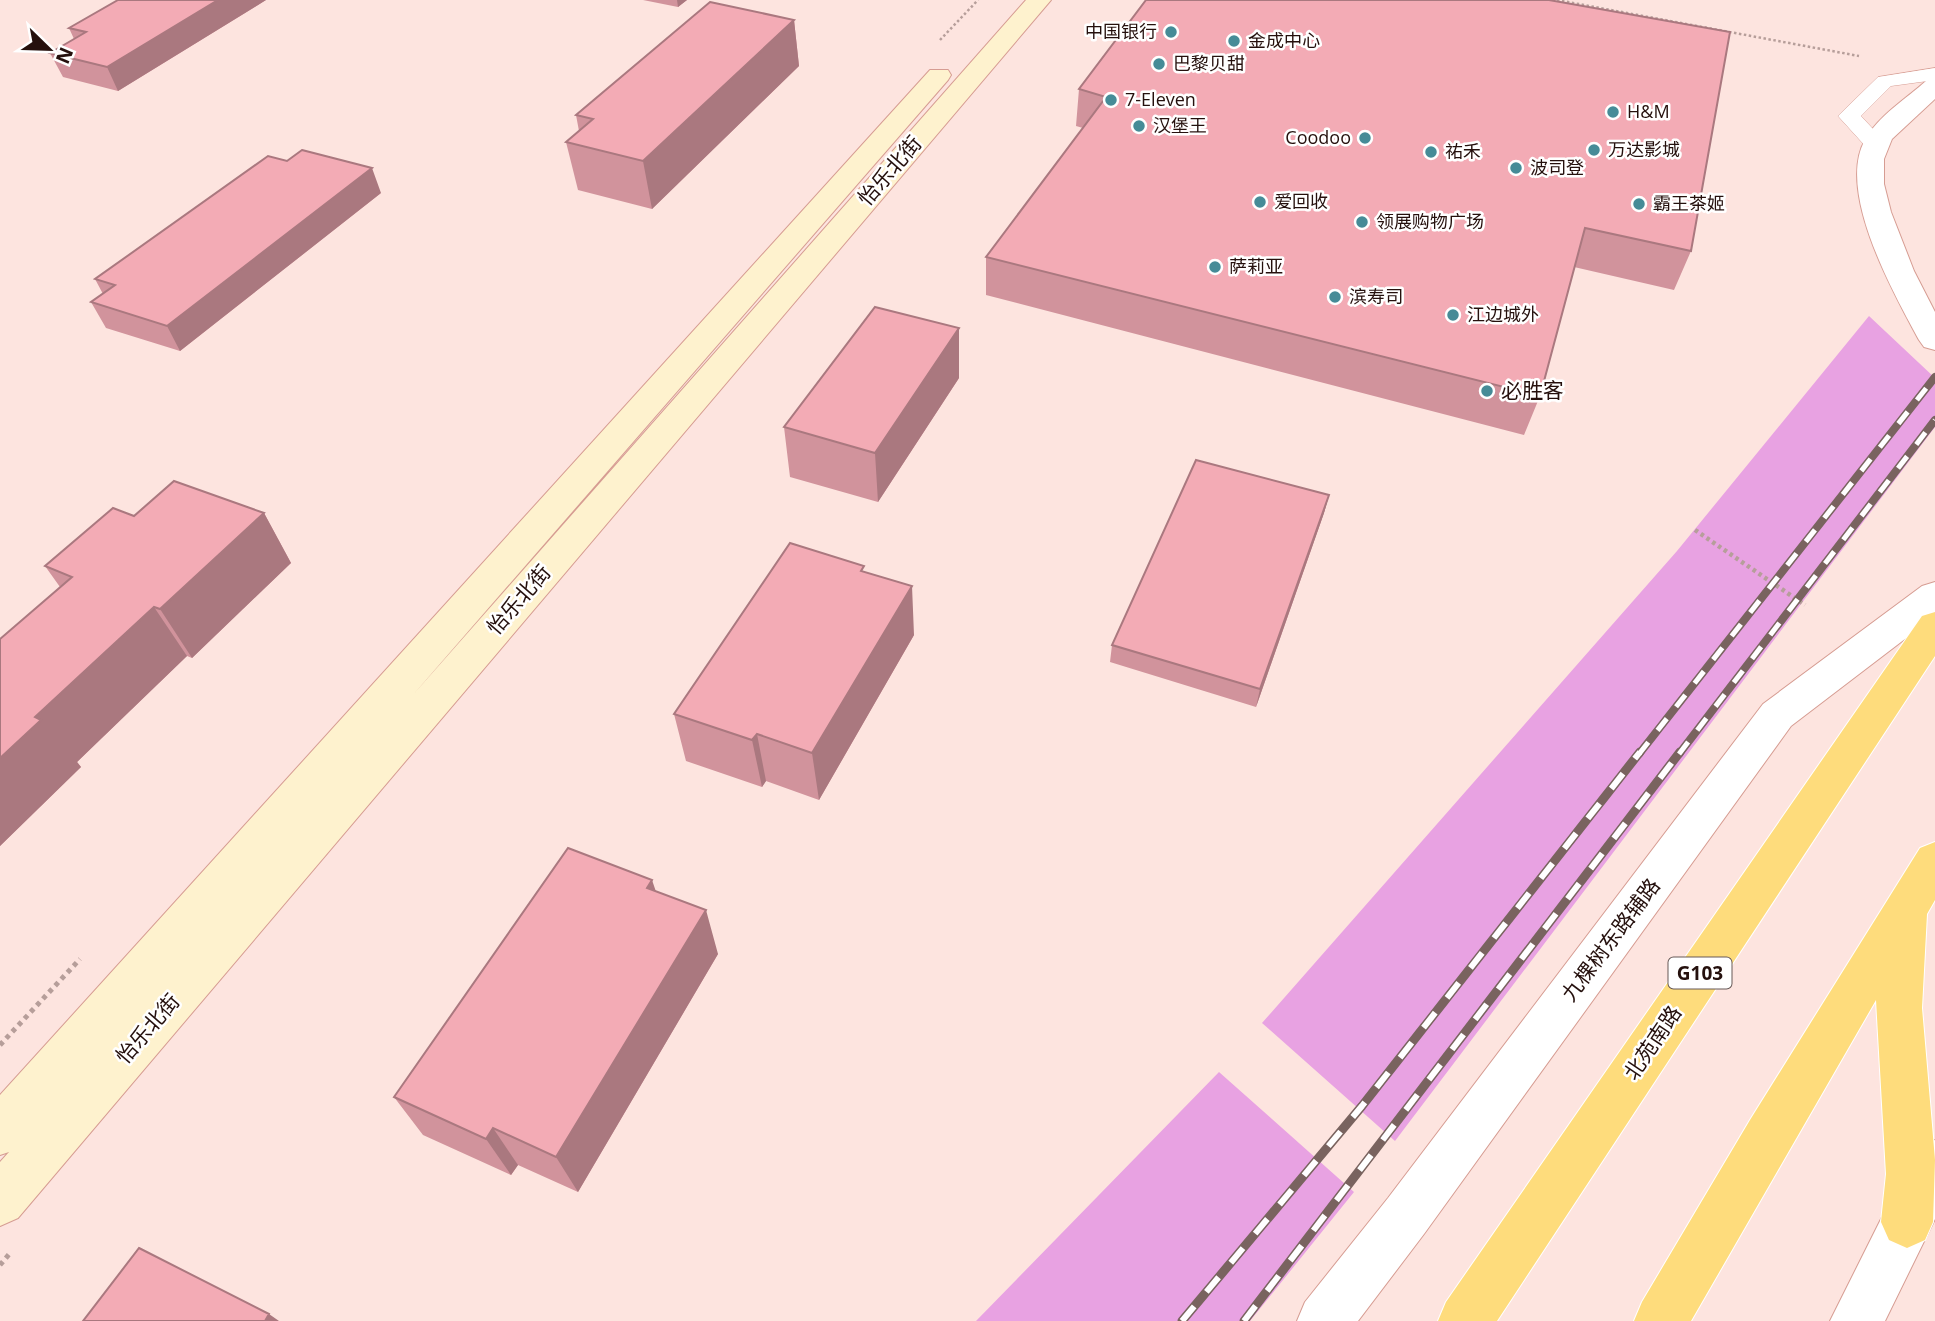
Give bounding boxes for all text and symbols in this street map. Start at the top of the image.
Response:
north arrow [14,14,84,84]
place label: 中国银行 [1085,19,1157,43]
marker: 中国银行 [1163,24,1179,40]
place label: 金成中心 [1248,28,1320,52]
marker: 金成中心 [1226,33,1242,49]
text: N [50,43,80,68]
place label: 巴黎贝甜 [1173,51,1245,75]
marker: 巴黎贝甜 [1151,56,1167,72]
place label: 7-Eleven [1125,87,1196,111]
marker: 7-Eleven [1103,92,1119,108]
place label: H&M [1627,99,1670,123]
marker: H&M [1605,104,1621,120]
place label: 汉堡王 [1153,113,1207,137]
marker: 汉堡王 [1131,118,1147,134]
place label: Coodoo [1285,125,1351,149]
street label: 怡乐北街 [851,129,927,211]
marker: Coodoo [1357,130,1373,146]
place label: 万达影城 [1608,137,1680,161]
place label: 祐禾 [1445,139,1481,163]
marker: 万达影城 [1586,142,1602,158]
marker: 祐禾 [1423,144,1439,160]
place label: 波司登 [1530,155,1584,179]
marker: 波司登 [1508,160,1524,176]
place label: 爱回收 [1274,189,1328,213]
place label: 霸王茶姬 [1653,191,1725,215]
marker: 爱回收 [1252,194,1268,210]
marker: 霸王茶姬 [1631,196,1647,212]
place label: 领展购物广场 [1376,209,1484,233]
marker: 领展购物广场 [1354,214,1370,230]
place label: 萨莉亚 [1229,254,1283,278]
marker: 萨莉亚 [1207,259,1223,275]
place label: 滨寿司 [1349,284,1403,308]
marker: 滨寿司 [1327,289,1343,305]
place label: 江边城外 [1467,302,1539,326]
marker: 江边城外 [1445,307,1461,323]
place label: 必胜客 [1501,376,1564,404]
marker: 必胜客 [1479,383,1495,399]
street label: 怡乐北街 [480,558,556,640]
street label: 九棵树东路辅路 [1555,872,1666,1007]
road number: G103 [1668,958,1732,988]
street label: 怡乐北街 [109,987,185,1069]
street label: 北苑南路 [1617,1000,1687,1085]

